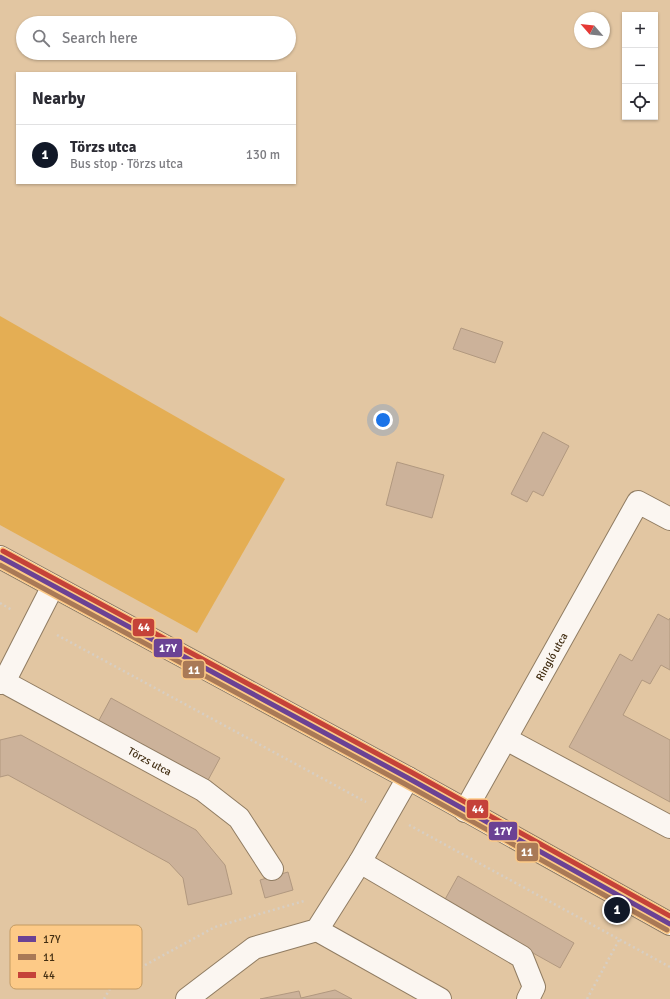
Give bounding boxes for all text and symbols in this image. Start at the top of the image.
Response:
north arrow [574,12,610,48]
map controls [622,12,658,120]
button: + [622,12,658,48]
search box [16,16,296,60]
icon: search [30,27,52,49]
text: Search here [62,29,138,47]
button: − [622,48,658,84]
button: locate [622,84,658,120]
text: Nearby [32,88,85,109]
text: Törzs utca [70,138,136,156]
text: 1 [41,147,49,163]
text: 130 m [246,147,280,163]
text: Bus stop · Törzs utca [70,156,183,172]
your location [373,410,393,430]
line badge: 44 [132,618,155,637]
text: 44 [138,621,150,634]
street label: Ringló utca [533,630,571,683]
line badge: 17Y [153,638,183,658]
text: 17Y [159,642,177,655]
line badge: 11 [182,660,205,679]
text: 11 [188,664,200,677]
street label: Törzs utca [126,745,174,779]
line badge: 44 [466,799,489,819]
text: 44 [472,803,484,816]
line badge: 17Y [488,821,518,841]
text: 17Y [494,825,512,838]
line badge: 11 [516,842,539,862]
text: 11 [521,846,533,859]
pin: 1 [604,895,630,925]
legend [10,925,142,989]
text: 17Y [43,933,61,946]
text: 11 [43,951,55,964]
text: 44 [43,969,55,982]

